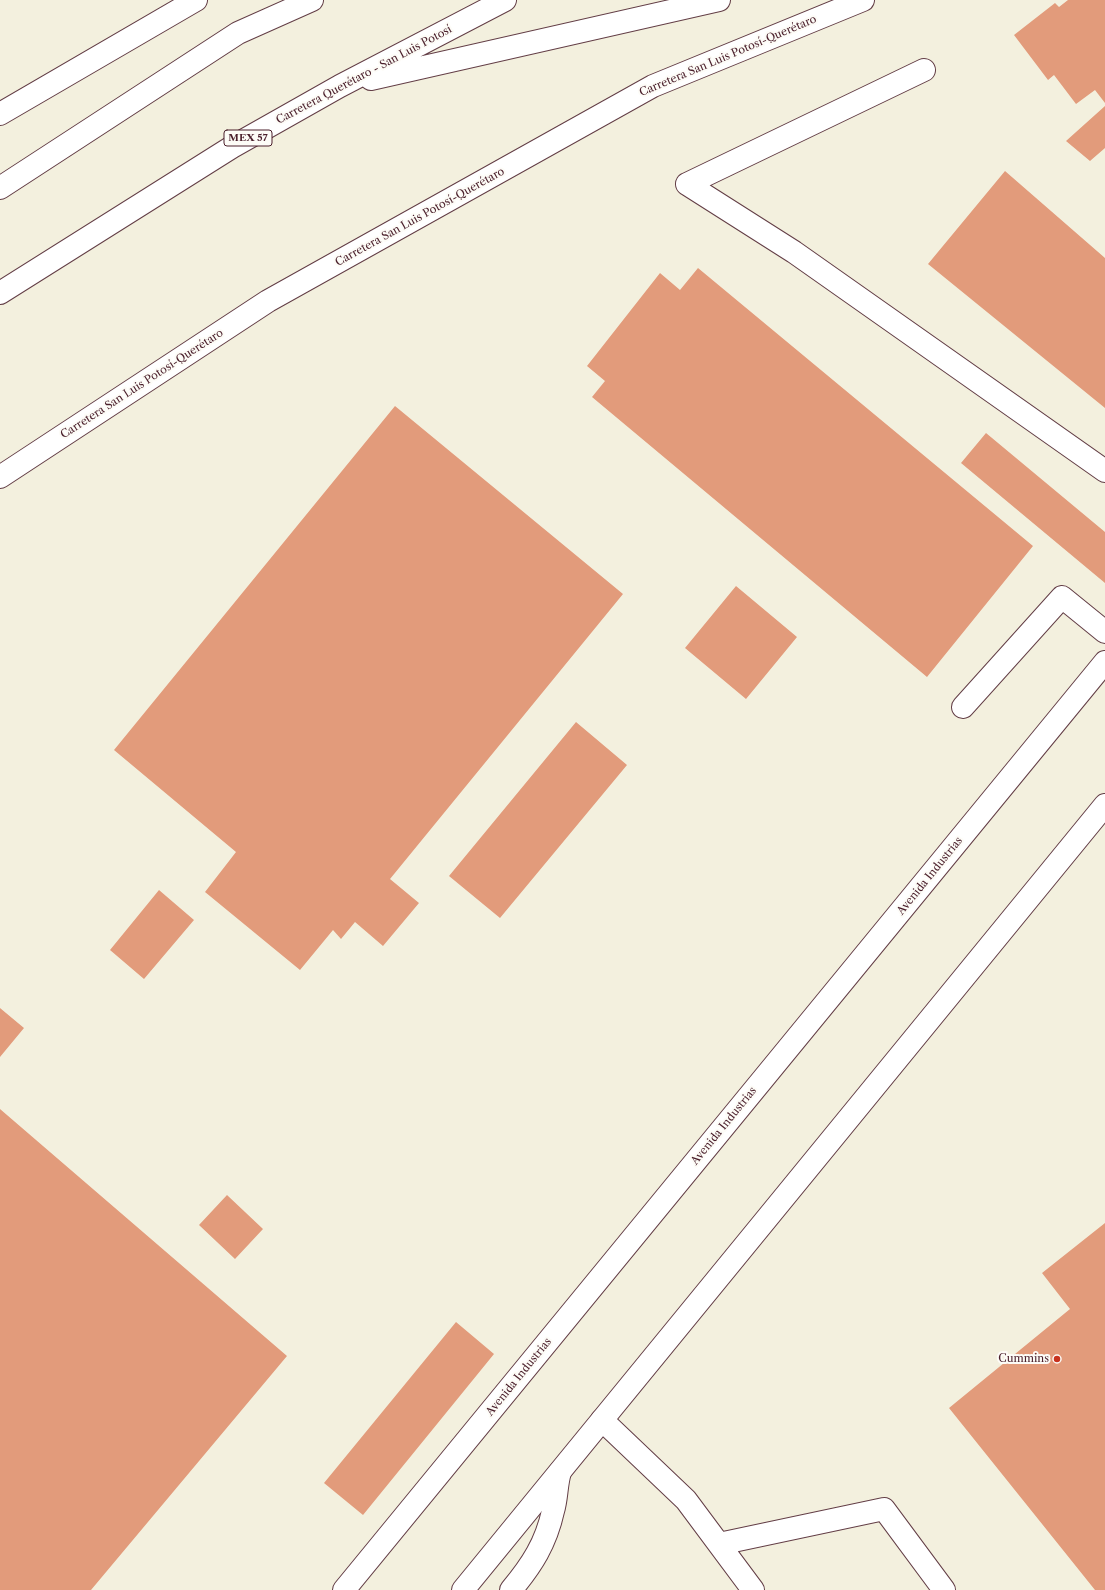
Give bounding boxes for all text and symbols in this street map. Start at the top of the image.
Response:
street label: Carretera San Luis Potosí-Querétaro [637,13,819,99]
street label: Carretera Querétaro - San Luis Potosí [274,23,454,127]
road number: MEX 57 [224,130,272,146]
street label: Carretera San Luis Potosí-Querétaro [333,165,507,269]
street label: Carretera San Luis Potosí-Querétaro [58,326,226,442]
street label: Avenida Industrias [894,834,966,918]
street label: Avenida Industrias [688,1084,760,1168]
street label: Avenida Industrias [483,1335,555,1419]
place label: Cummins [998,1352,1049,1366]
marker: Cummins [1052,1354,1062,1364]

